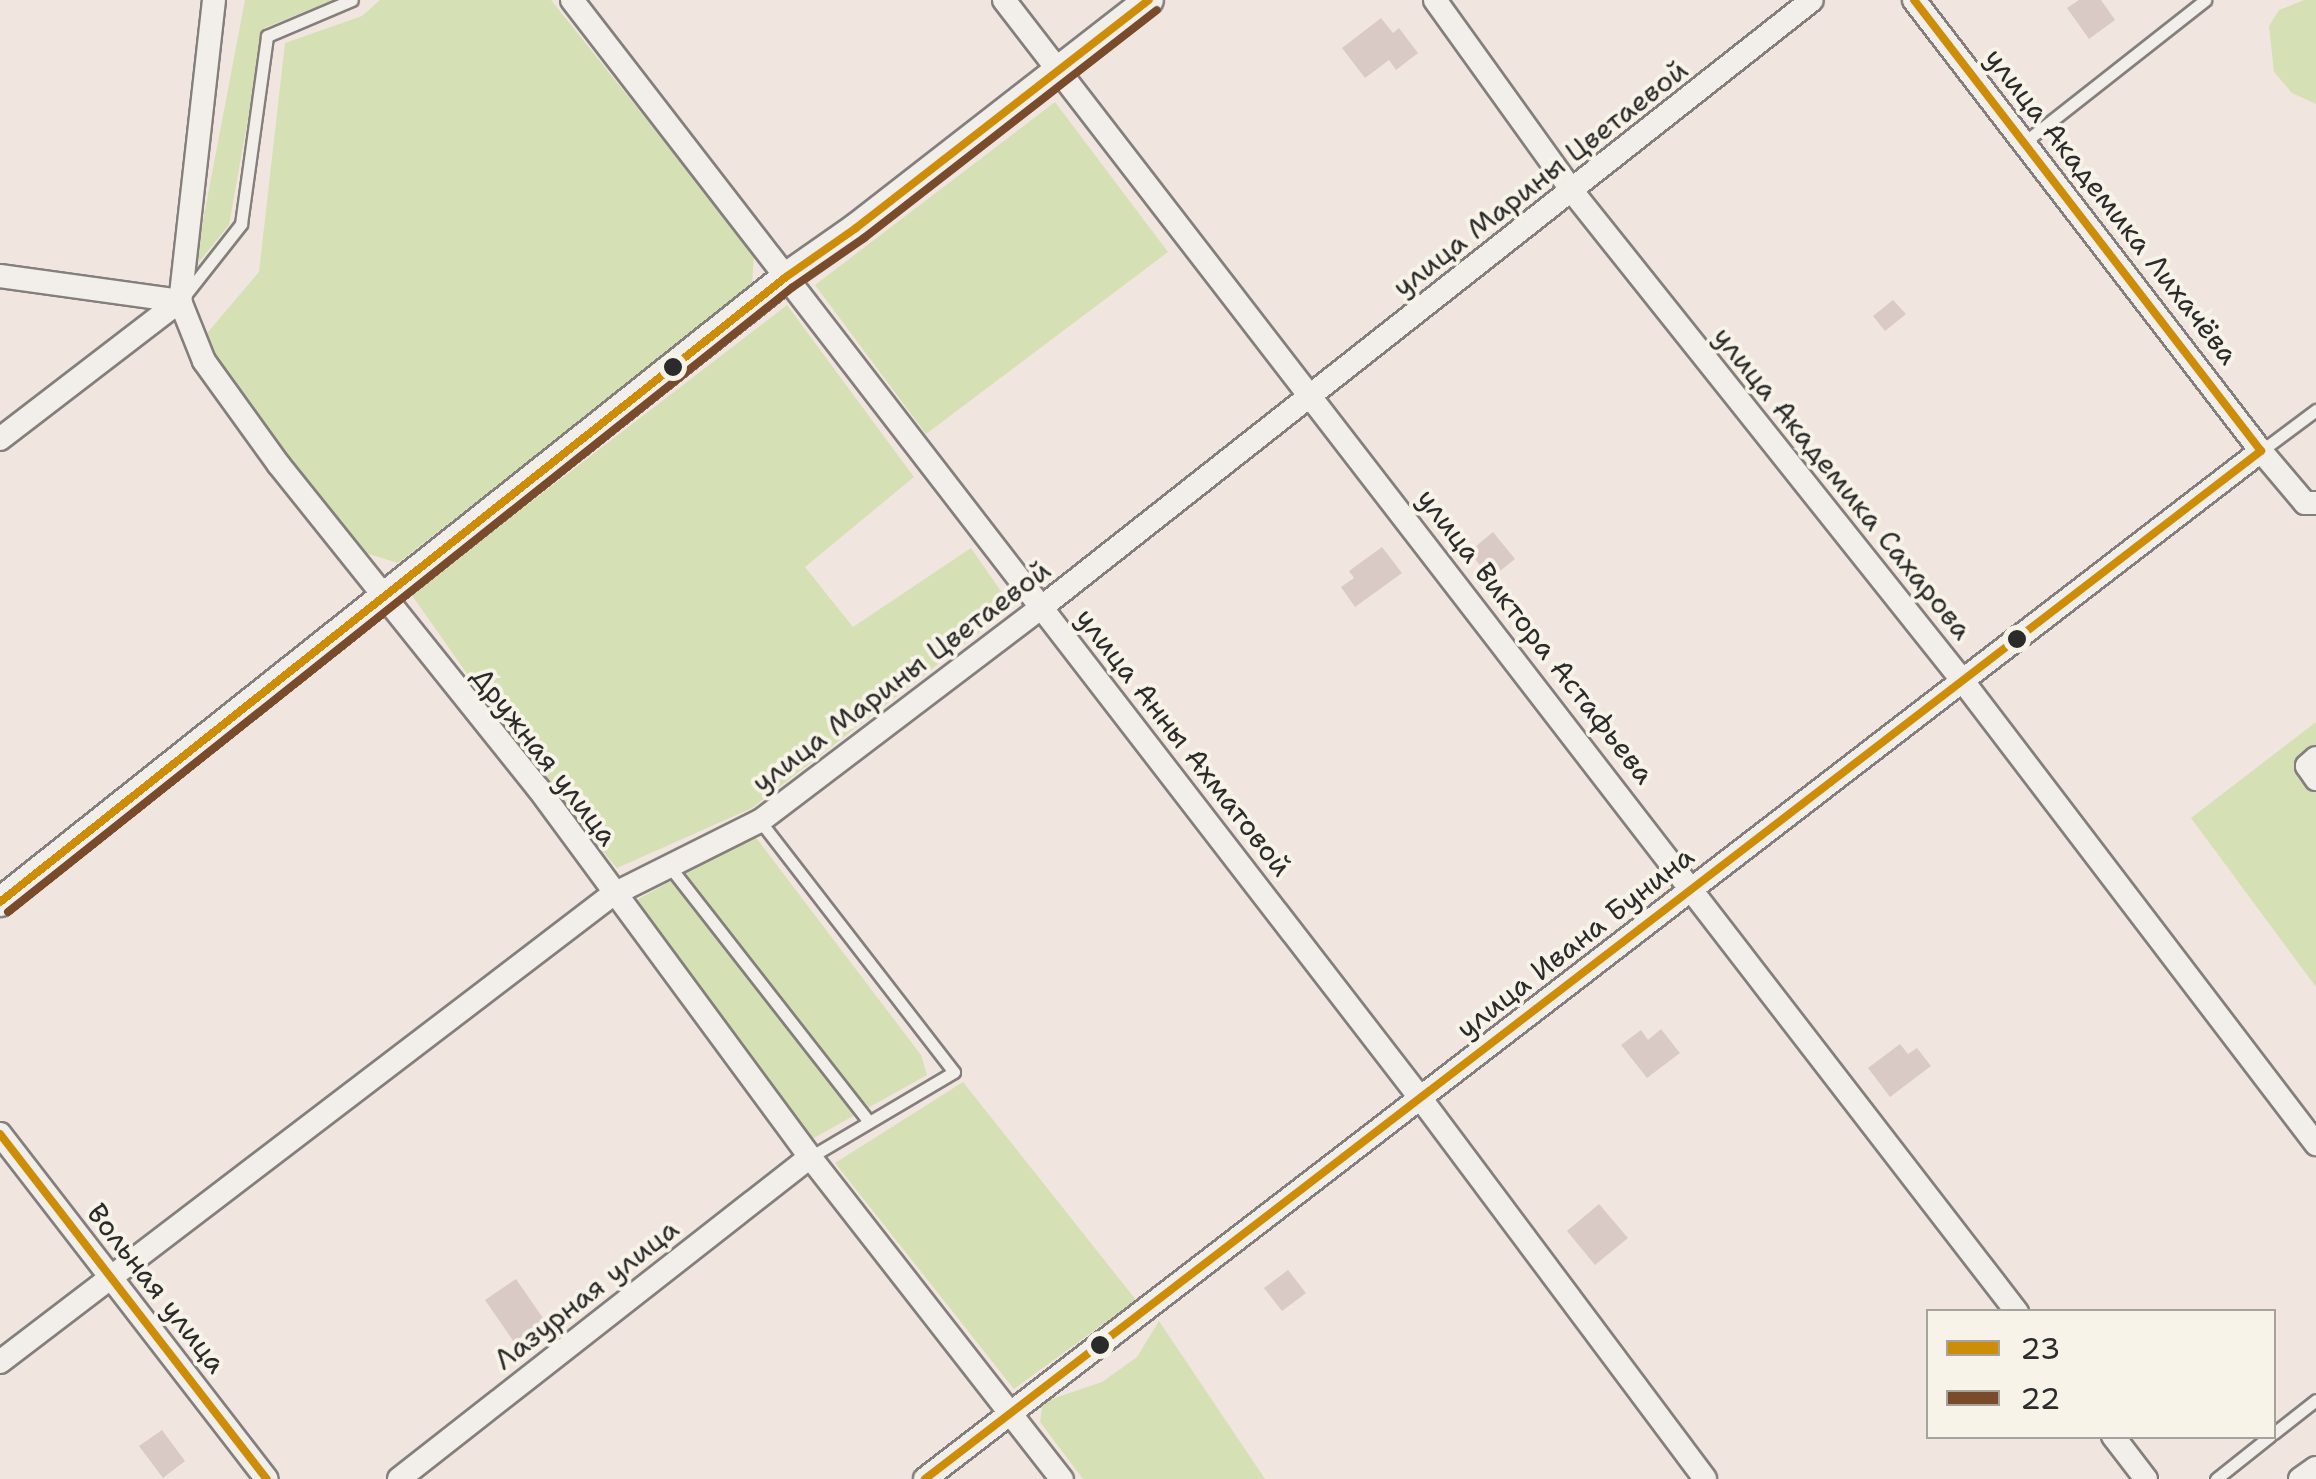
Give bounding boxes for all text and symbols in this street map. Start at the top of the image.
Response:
street label: улица Академика Лихачёва [1978,41,2246,371]
street label: улица Марины Цветаевой [1386,52,1694,304]
street label: улица Академика Сахарова [1706,320,1980,646]
unlabelled marker [663,357,683,377]
street label: улица Виктора Астафьева [1410,482,1662,790]
street label: улица Марины Цветаевой [745,553,1057,799]
street label: улица Анны Ахматовой [1069,601,1299,883]
unlabelled marker [2007,629,2027,649]
street label: Дружная улица [465,660,625,852]
street label: улица Ивана Бунина [1450,839,1700,1045]
street label: Вольная улица [80,1197,234,1379]
street label: Лазурная улица [487,1212,685,1376]
legend [1926,1309,2276,1439]
text: 23 [2020,1328,2060,1369]
unlabelled marker [1090,1335,1110,1355]
text: 22 [2020,1378,2061,1419]

